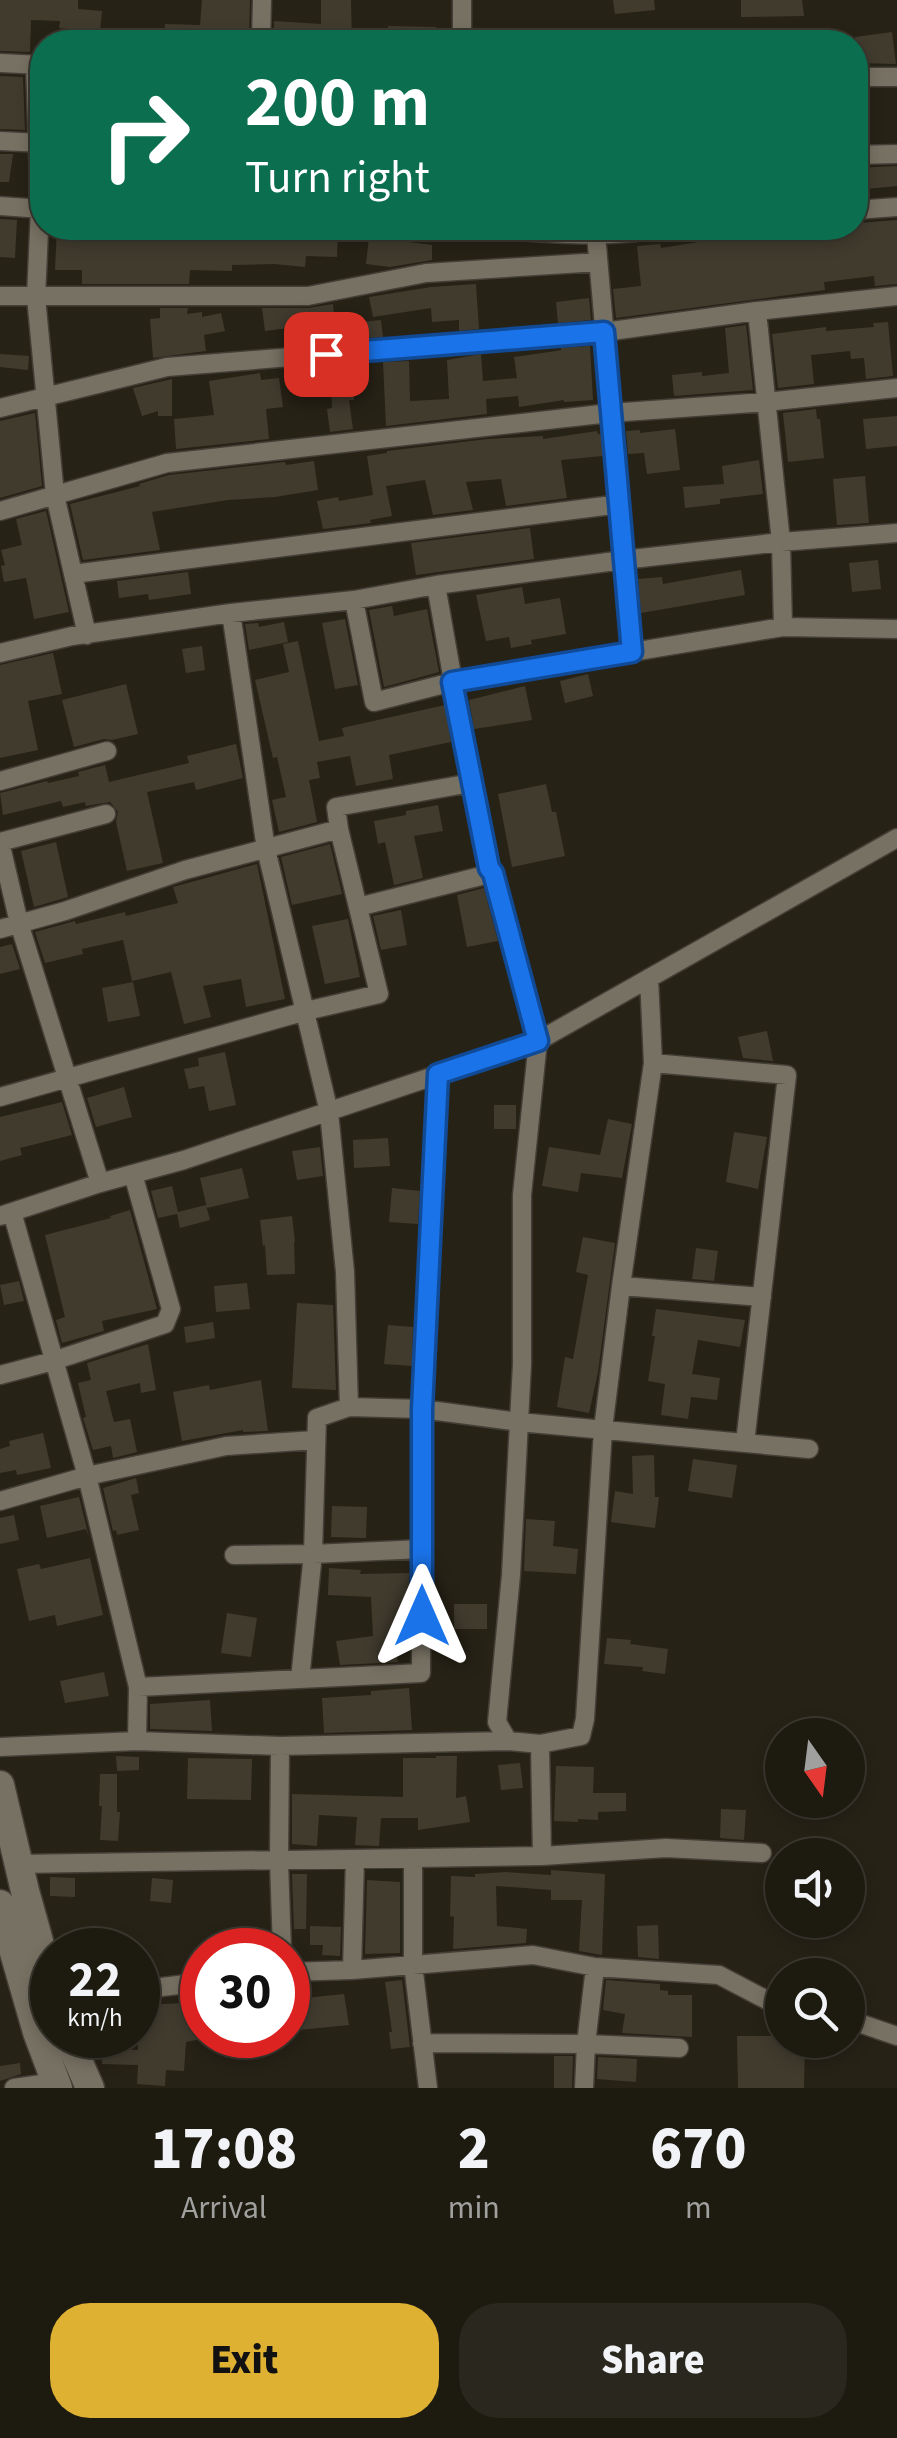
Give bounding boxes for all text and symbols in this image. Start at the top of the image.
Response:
text: 200 m [245,53,430,153]
icon: right [80,70,210,200]
text: Turn right [245,146,430,210]
pin [284,312,369,397]
icon: arrive [299,327,354,382]
position arrow [370,1564,474,1668]
north arrow [765,1718,865,1818]
map controls [765,1718,865,2058]
button: sound [765,1838,865,1938]
speed limit sign: 30 [180,1928,310,2058]
text: 22 [69,1945,121,2016]
button: search [765,1958,865,2058]
text: km/h [67,2000,123,2036]
text: 17:08 [151,2107,297,2192]
text: 2 [458,2107,490,2192]
text: 670 [650,2107,746,2192]
text: Arrival [181,2185,267,2231]
text: min [448,2185,500,2231]
text: m [685,2185,712,2231]
button: Exit [50,2303,439,2418]
button: Share [459,2303,847,2418]

